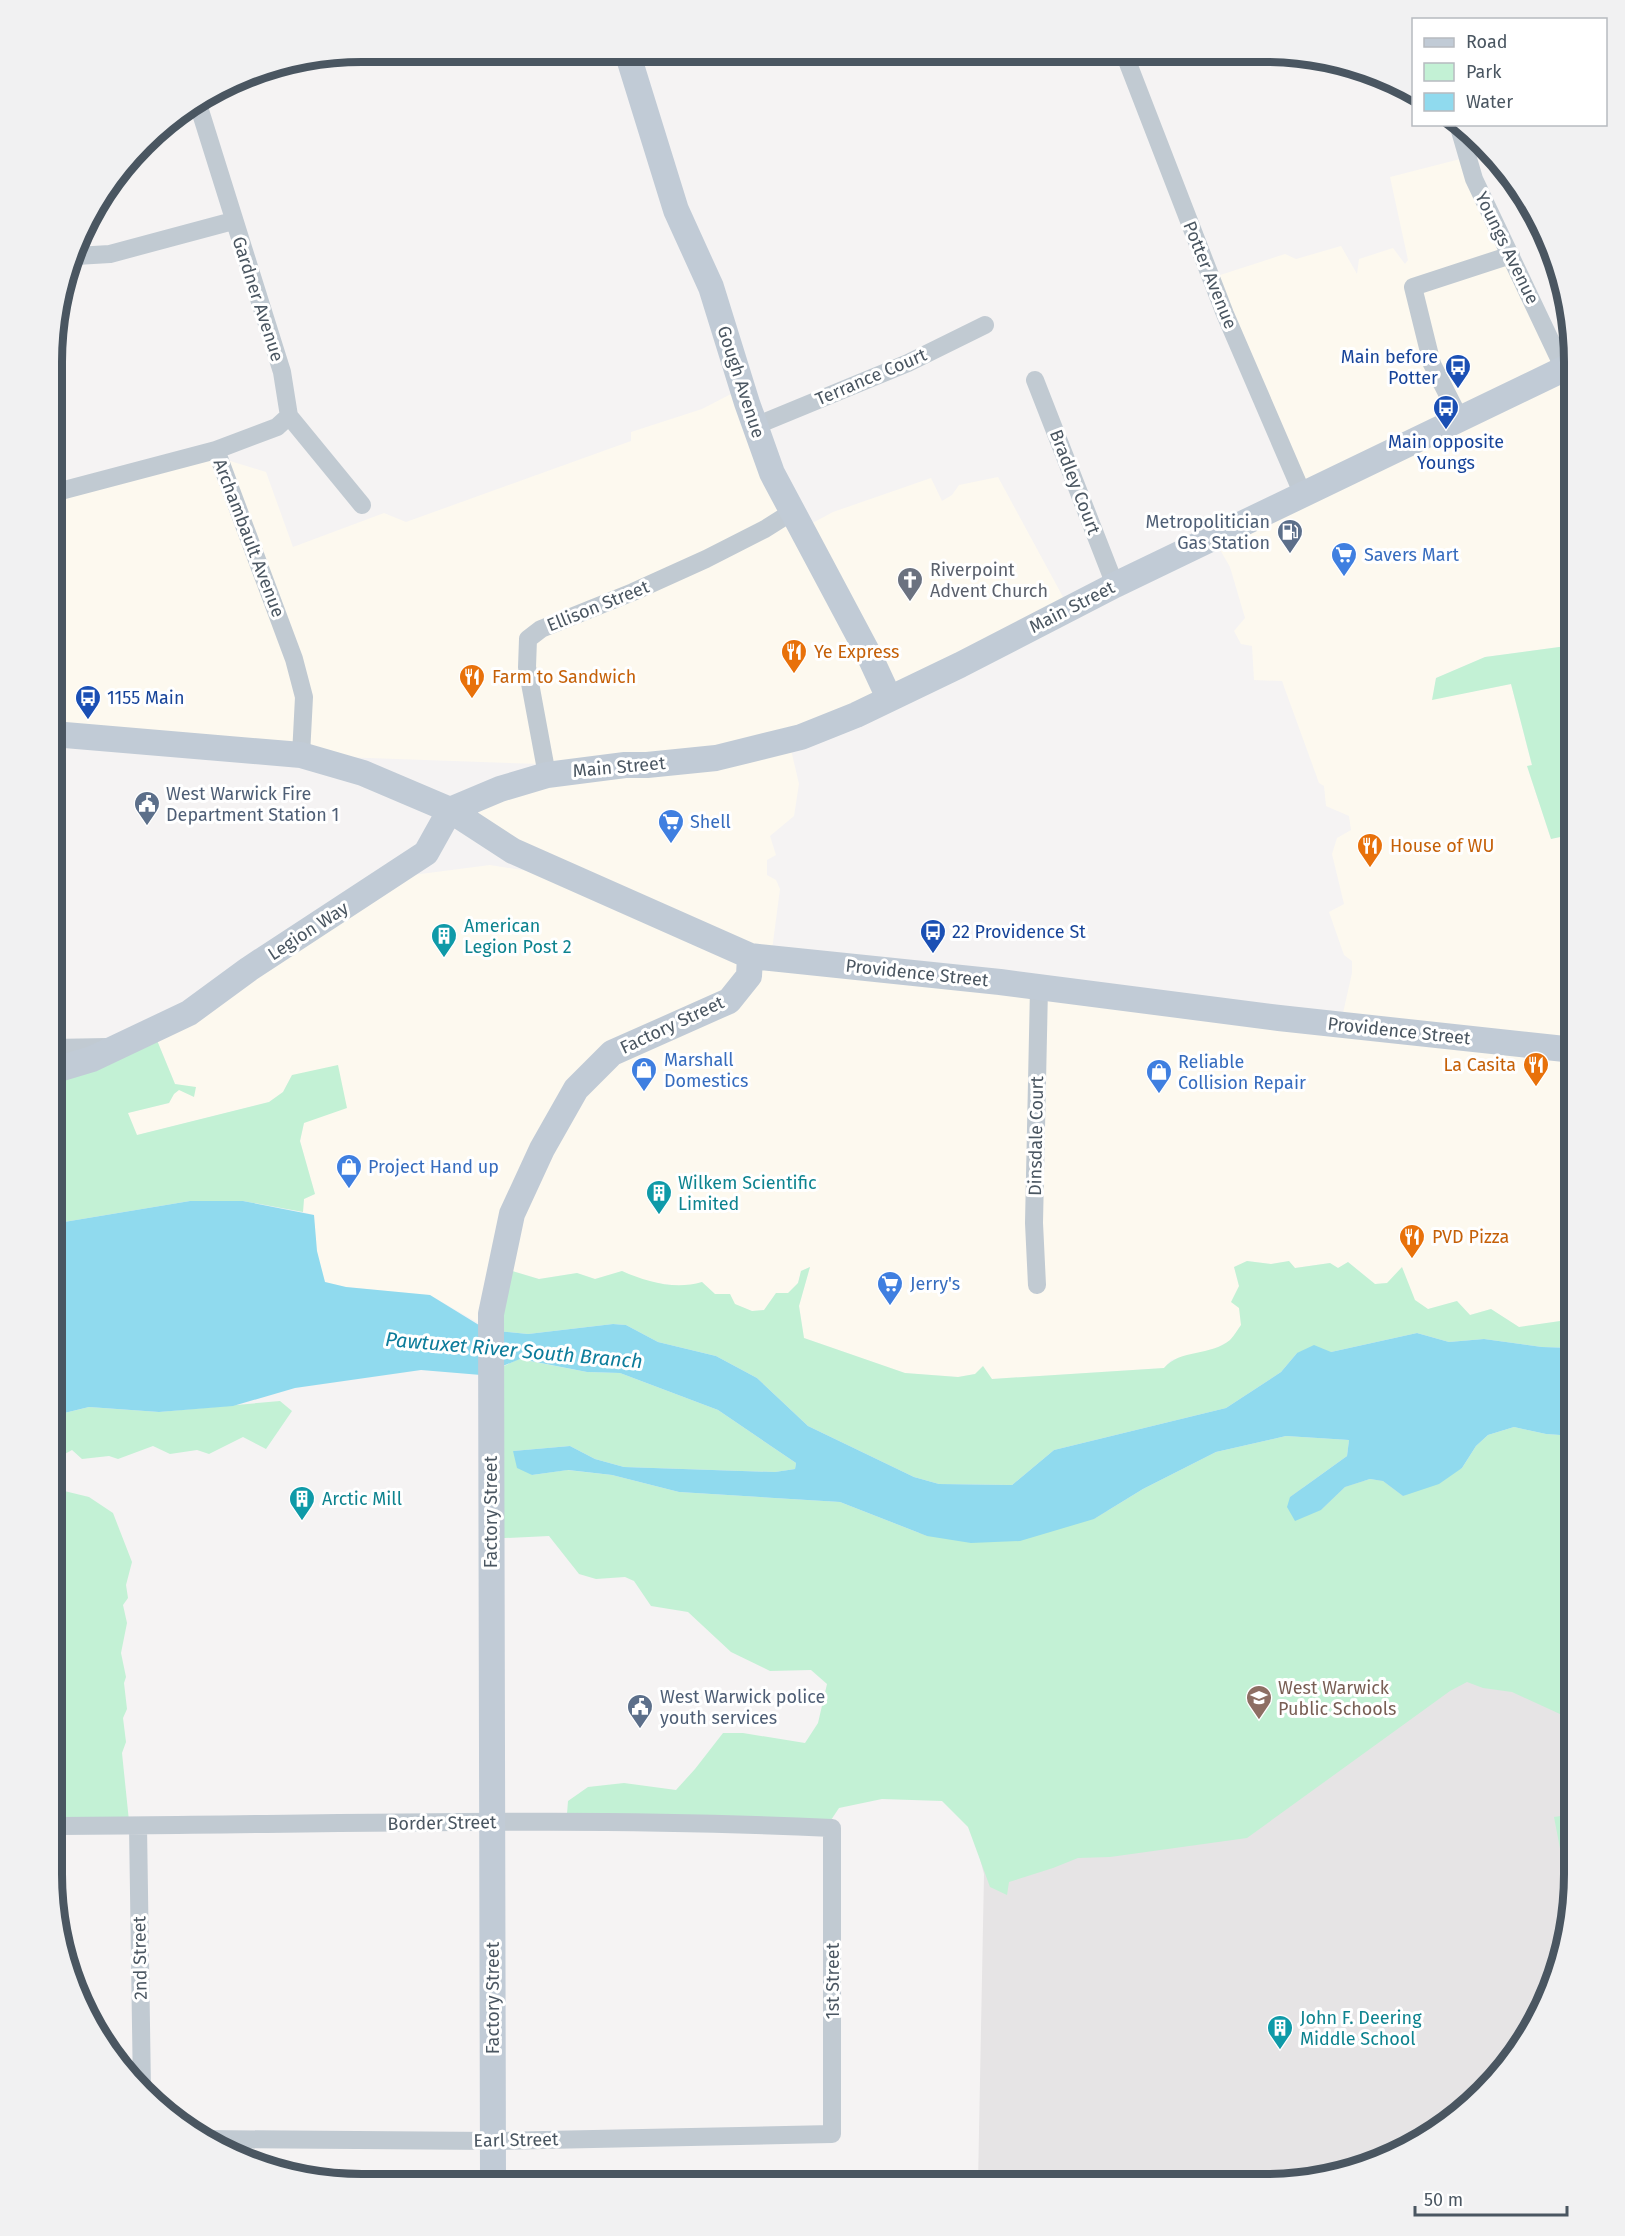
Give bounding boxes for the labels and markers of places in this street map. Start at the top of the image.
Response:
place label: Main before Potter [1341,346,1438,389]
bus stop icon: Main before Potter [1443,352,1473,390]
bus stop icon: Main opposite Youngs [1431,393,1461,431]
place label: Main opposite Youngs [1388,431,1504,474]
place label: Metropolitician Gas Station [1146,511,1270,554]
fuel station icon: Metropolitician Gas Station [1275,517,1305,555]
supermarket icon: Savers Mart [1329,540,1359,578]
place label: Savers Mart [1364,544,1460,566]
place label: Riverpoint Advent Church [930,559,1048,602]
church icon: Riverpoint Advent Church [895,565,925,603]
restaurant icon: Ye Express [779,637,809,675]
place label: Ye Express [814,641,899,663]
restaurant icon: Farm to Sandwich [457,662,487,700]
place label: Farm to Sandwich [492,666,636,688]
bus stop icon: 1155 Main [73,683,103,721]
place label: 1155 Main [107,687,184,709]
place label: West Warwick Fire Department Station 1 [166,783,339,826]
public building icon: West Warwick Fire Department Station 1 [132,789,162,827]
supermarket icon: Shell [656,807,686,845]
place label: Shell [690,811,731,833]
restaurant icon: House of WU [1355,831,1385,869]
place label: House of WU [1390,835,1494,857]
place label: American Legion Post 2 [464,915,572,958]
bus stop icon: 22 Providence St [918,917,948,955]
building icon: American Legion Post 2 [429,921,459,959]
place label: 22 Providence St [952,921,1086,943]
place label: Marshall Domestics [664,1049,748,1092]
restaurant icon: La Casita [1521,1050,1551,1088]
place label: Reliable Collision Repair [1178,1051,1306,1094]
place label: La Casita [1443,1054,1516,1076]
shop icon: Marshall Domestics [629,1055,659,1093]
shop icon: Reliable Collision Repair [1144,1057,1174,1095]
shop icon: Project Hand up [334,1152,364,1190]
place label: Project Hand up [368,1156,499,1178]
place label: Wilkem Scientific Limited [678,1172,817,1215]
building icon: Wilkem Scientific Limited [644,1178,674,1216]
restaurant icon: PVD Pizza [1397,1222,1427,1260]
place label: PVD Pizza [1432,1226,1509,1248]
supermarket icon: Jerry's [875,1269,905,1307]
place label: Jerry's [910,1273,960,1295]
building icon: Arctic Mill [287,1484,317,1522]
place label: Arctic Mill [322,1488,402,1510]
place label: West Warwick Public Schools [1278,1677,1397,1720]
school or university icon: West Warwick Public Schools [1244,1683,1274,1721]
place label: West Warwick police youth services [660,1686,825,1729]
public building icon: West Warwick police youth services [625,1692,655,1730]
place label: John F. Deering Middle School [1300,2007,1422,2050]
building icon: John F. Deering Middle School [1265,2013,1295,2051]

